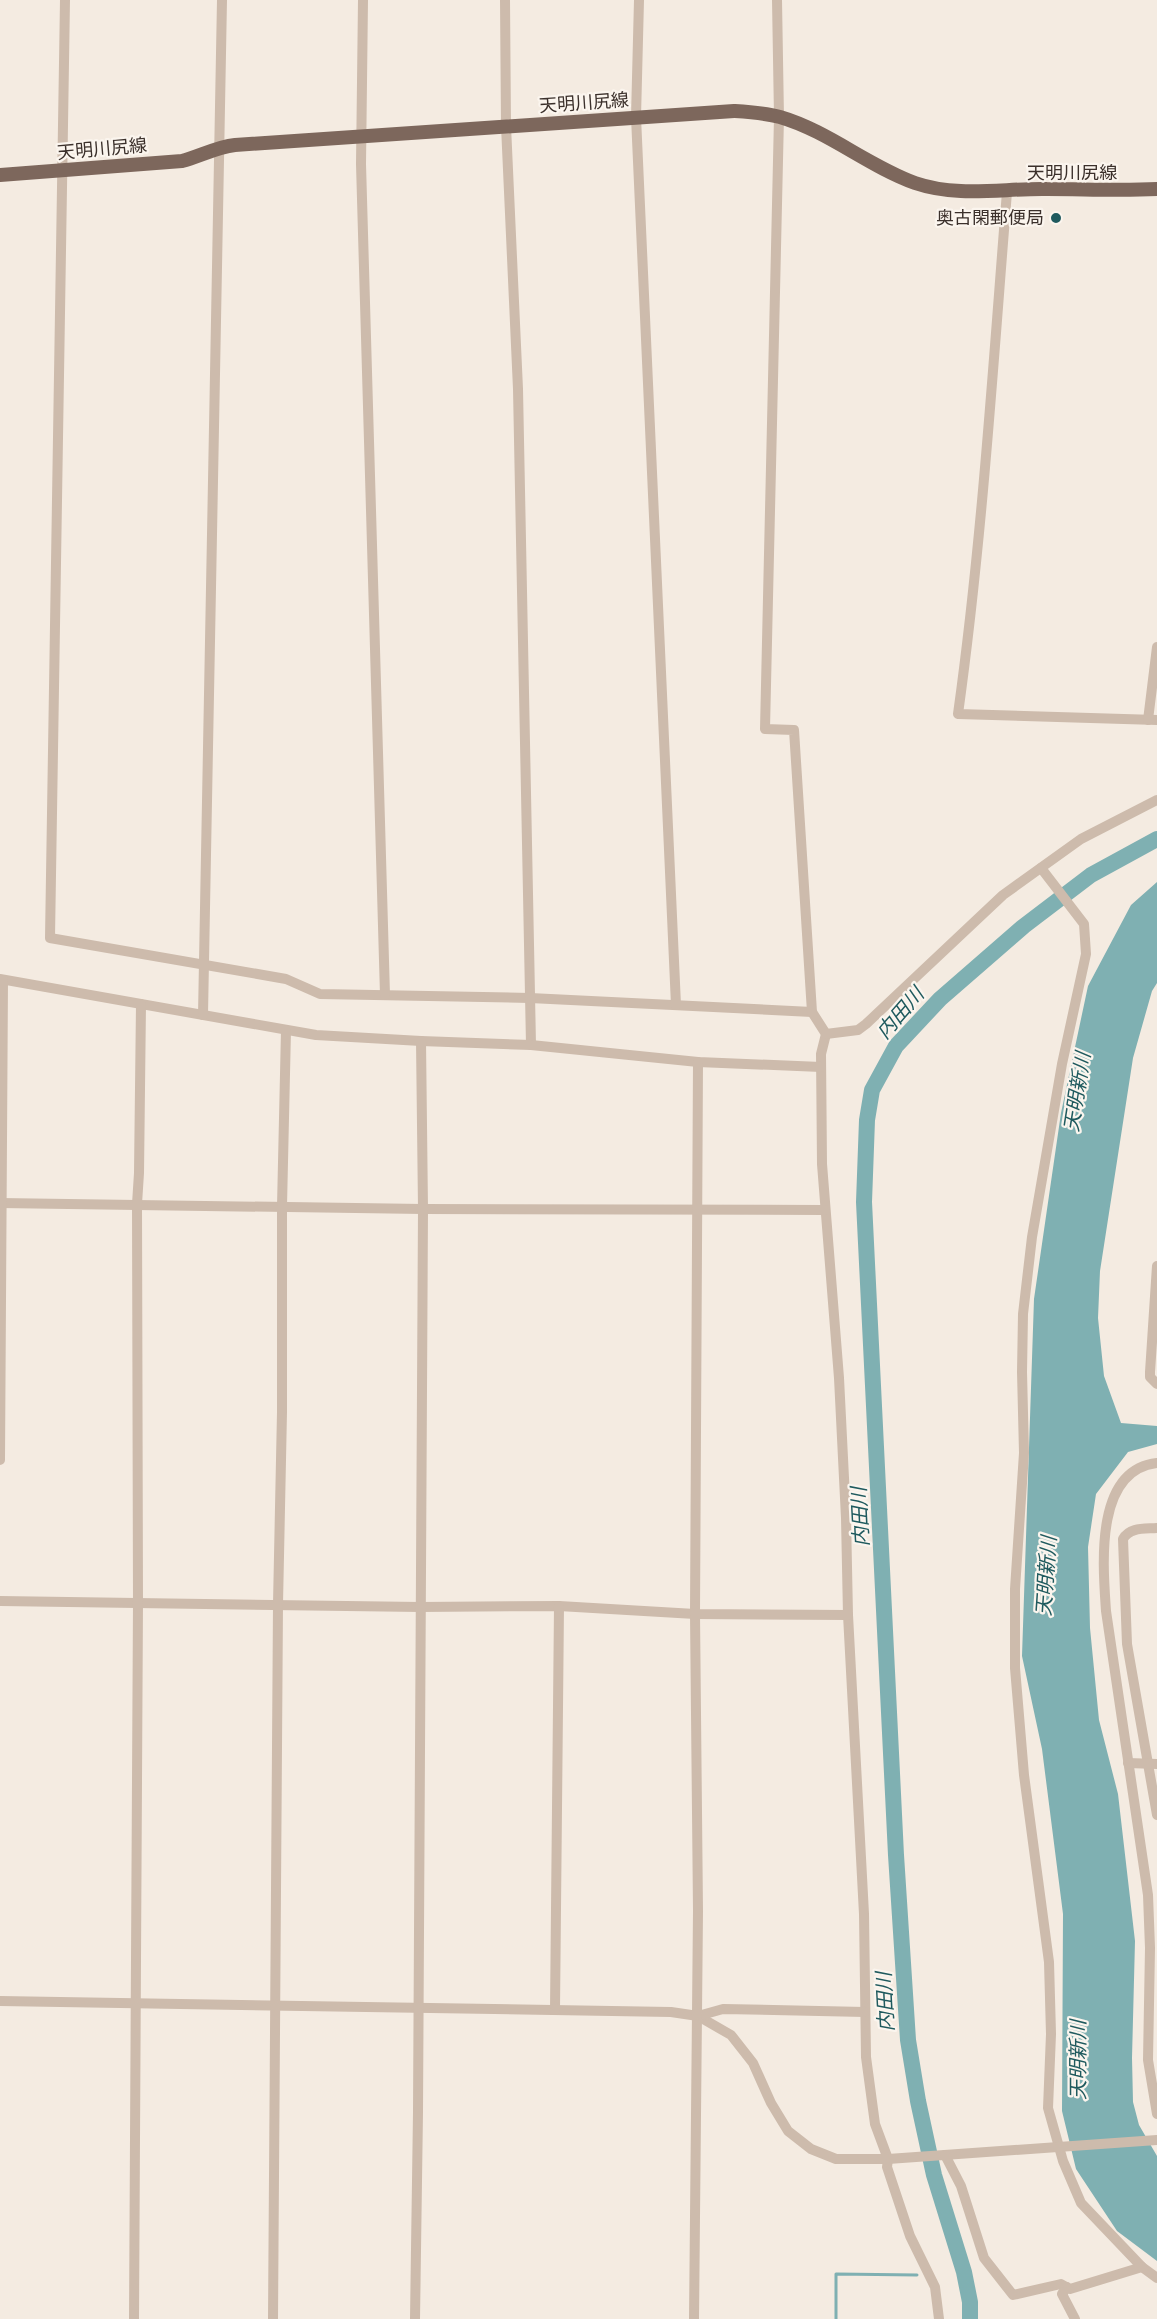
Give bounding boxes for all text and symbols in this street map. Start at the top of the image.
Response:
street label: 天明川尻線 [538,90,630,116]
street label: 天明川尻線 [56,135,148,163]
street label: 天明川尻線 [1027,163,1117,183]
place label: 奥古閑郵便局 [936,208,1044,228]
marker: 奥古閑郵便局 [1049,211,1063,225]
water label: 内田川 [872,982,929,1043]
water label: 天明新川 [1060,1049,1094,1133]
water label: 内田川 [847,1484,873,1548]
water label: 天明新川 [1032,1533,1060,1617]
water label: 内田川 [872,1969,898,2033]
water label: 天明新川 [1067,2018,1089,2100]

